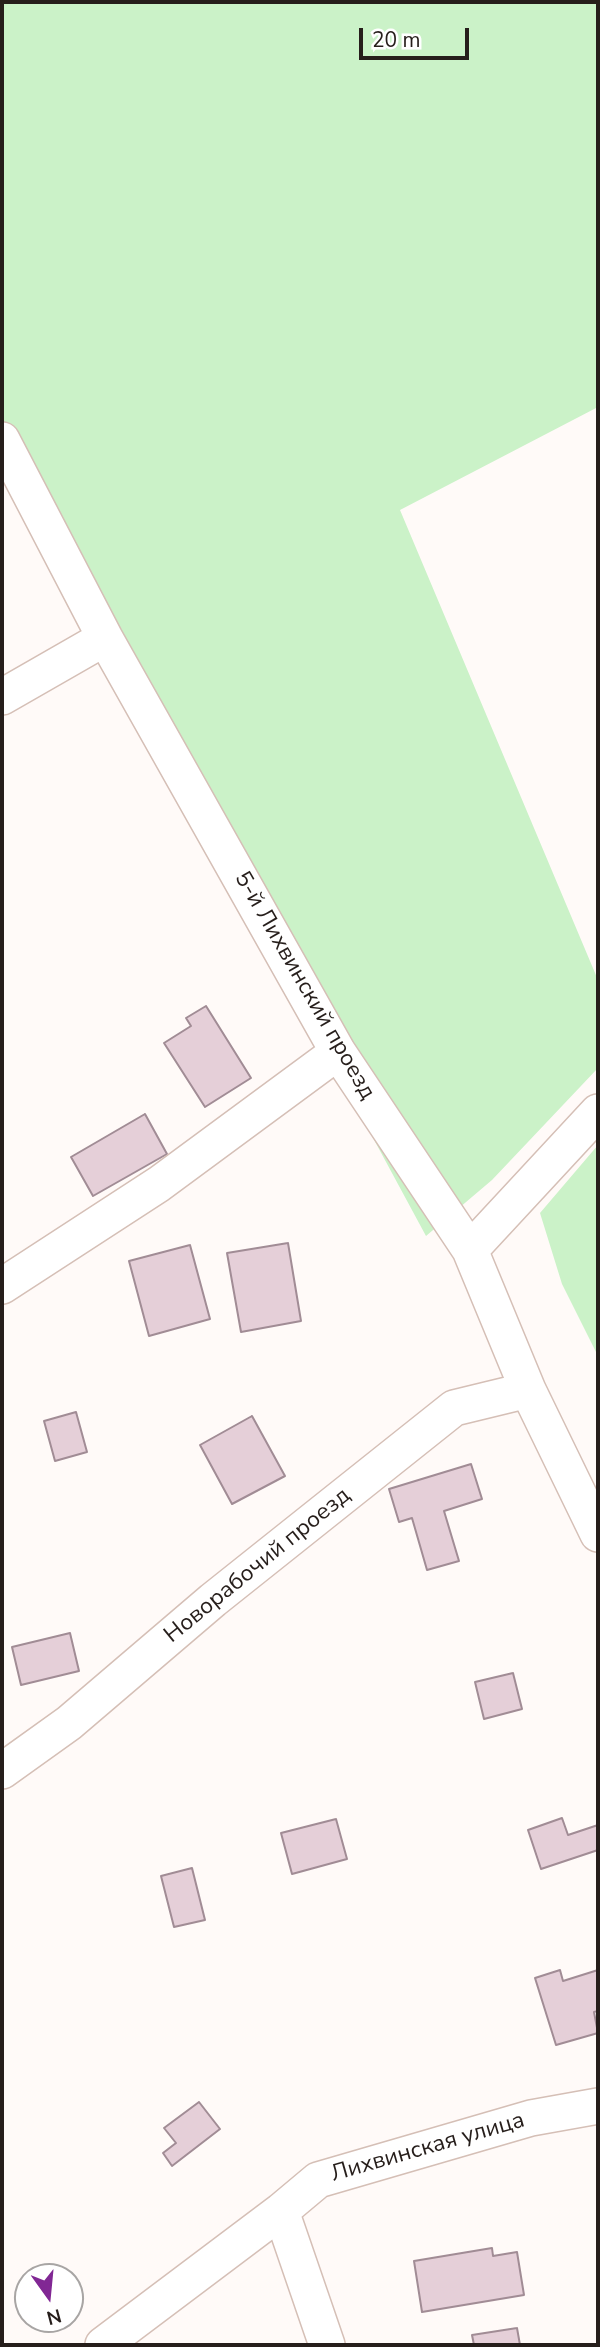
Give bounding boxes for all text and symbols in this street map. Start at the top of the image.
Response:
scale bar [362,14,472,58]
text: 20 m [372,26,421,54]
street label: 5-й Лихвинский проезд [227,867,381,1105]
street label: Новорабочий проезд [159,1482,357,1650]
street label: Лихвинская улица [328,2107,528,2189]
north arrow [14,2263,84,2333]
text: N [44,2302,64,2331]

